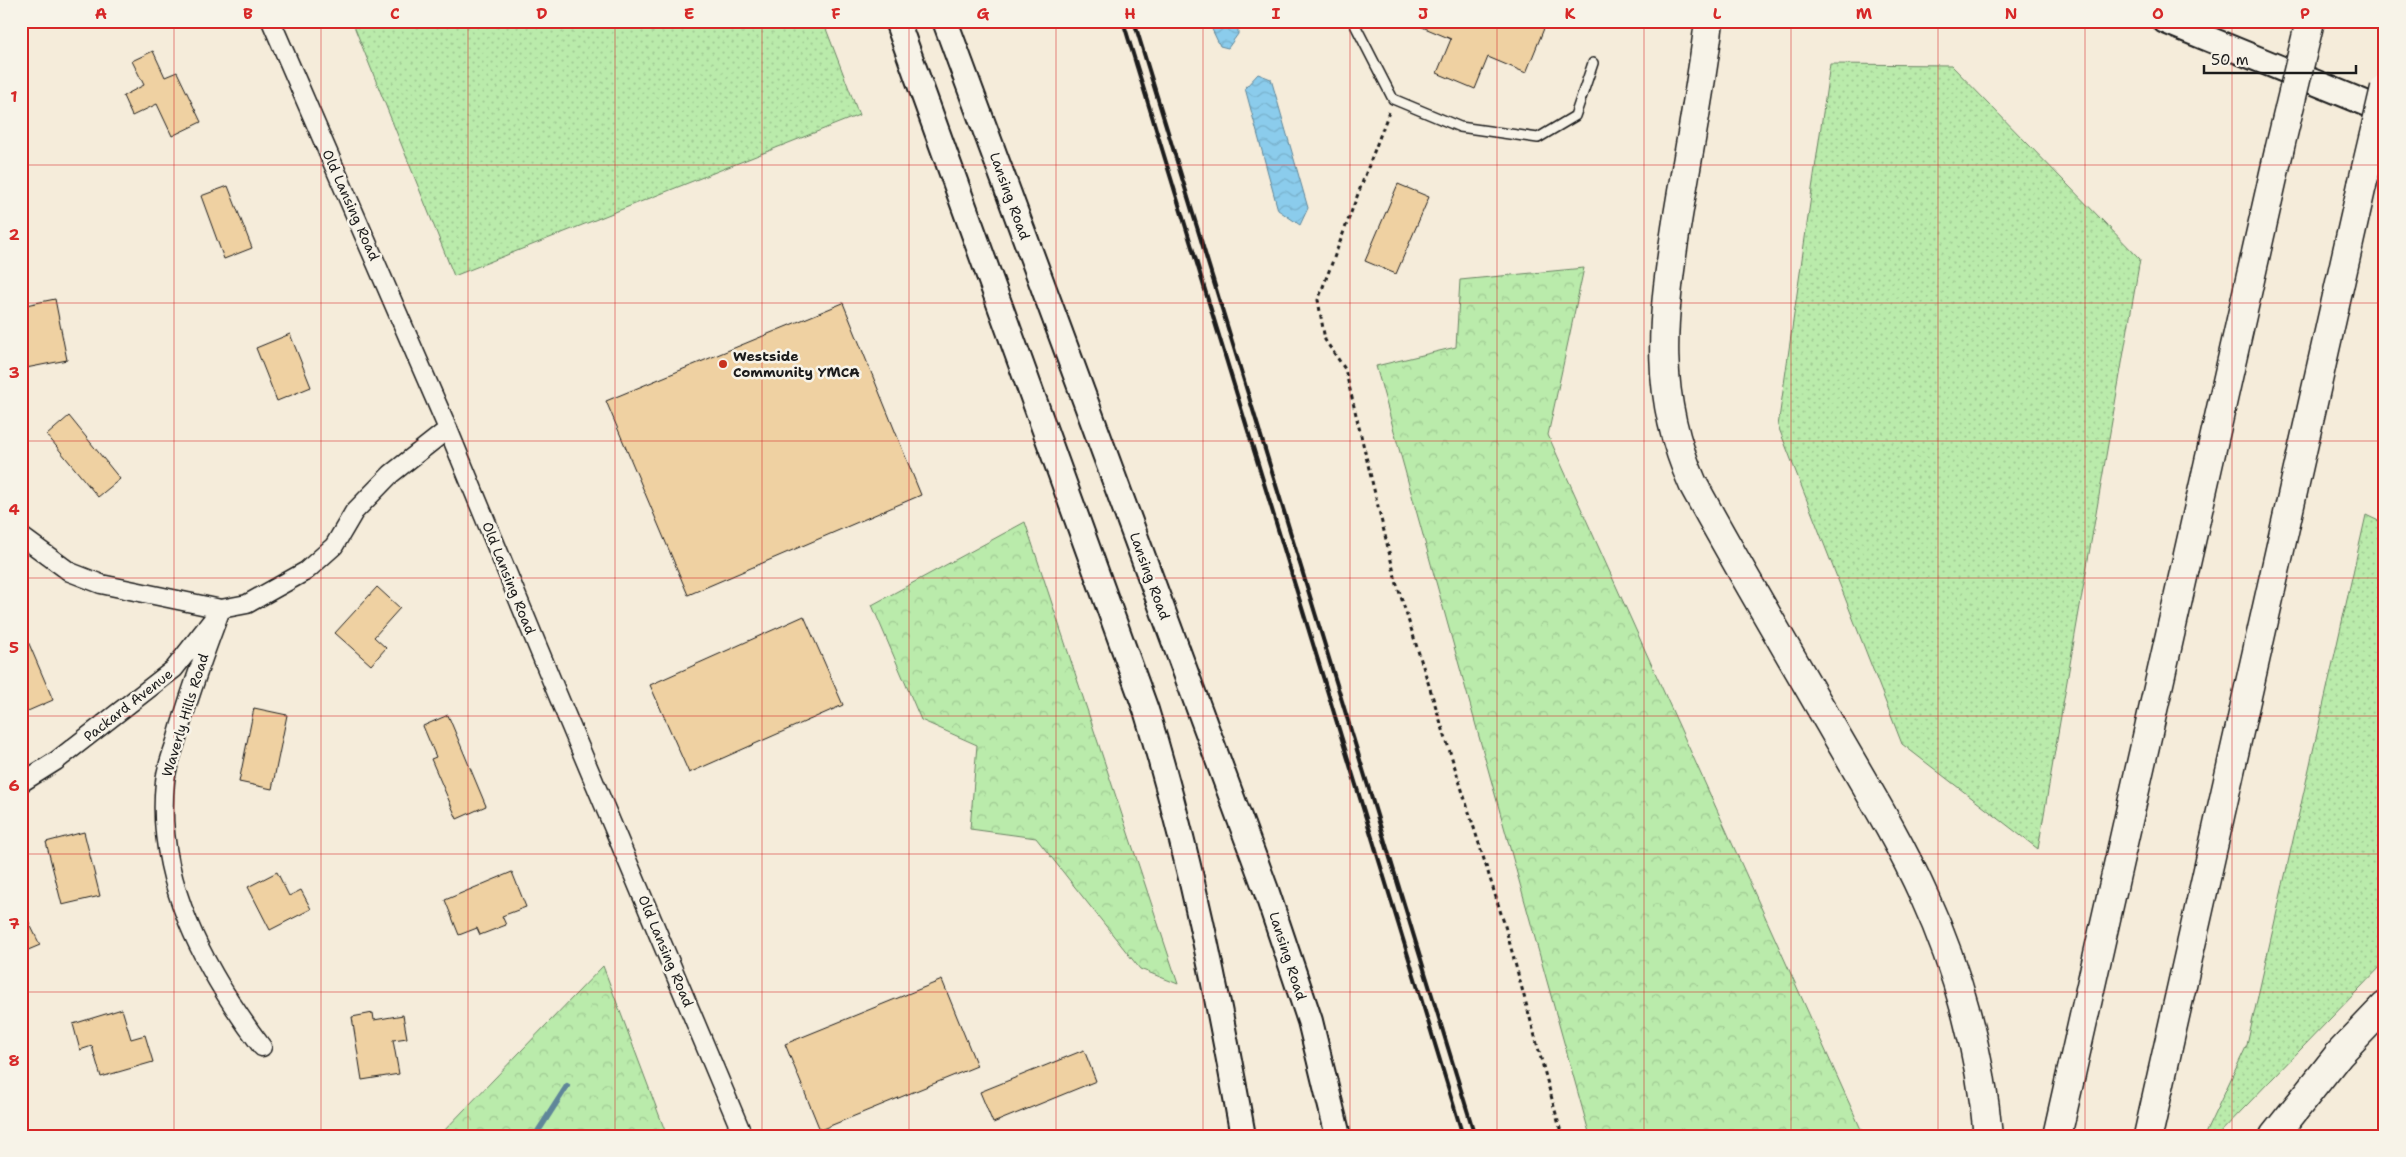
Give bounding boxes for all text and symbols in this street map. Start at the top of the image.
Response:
text: A [95,3,107,24]
text: B [243,3,253,24]
text: C [390,3,400,24]
text: D [536,3,548,24]
text: E [684,3,694,24]
text: F [831,3,841,24]
text: G [977,3,990,24]
text: H [1124,3,1136,24]
text: I [1272,3,1281,24]
text: J [1418,3,1428,24]
text: K [1565,3,1576,24]
text: L [1713,3,1722,24]
text: M [1856,3,1873,24]
text: N [2005,3,2017,24]
text: O [2152,3,2164,24]
text: P [2300,3,2310,24]
scale bar [2204,42,2356,74]
text: 50 m [2211,50,2249,70]
text: 1 [10,86,18,107]
street label: Old Lansing Road [318,147,384,264]
street label: Lansing Road [986,150,1034,242]
text: 2 [8,224,20,245]
place label: Westside Community YMCA [733,347,860,381]
marker: Westside Community YMCA [717,358,729,370]
text: 3 [8,362,20,383]
text: 4 [8,499,20,520]
street label: Old Lansing Road [478,519,540,637]
street label: Lansing Road [1126,530,1174,622]
text: 5 [9,637,19,658]
street label: Waverly Hills Road [158,651,212,779]
street label: Packard Avenue [80,665,176,745]
text: 6 [8,775,20,796]
street label: Old Lansing Road [634,892,698,1010]
street label: Lansing Road [1265,909,1311,1003]
text: 7 [8,913,20,934]
text: 8 [8,1050,20,1071]

